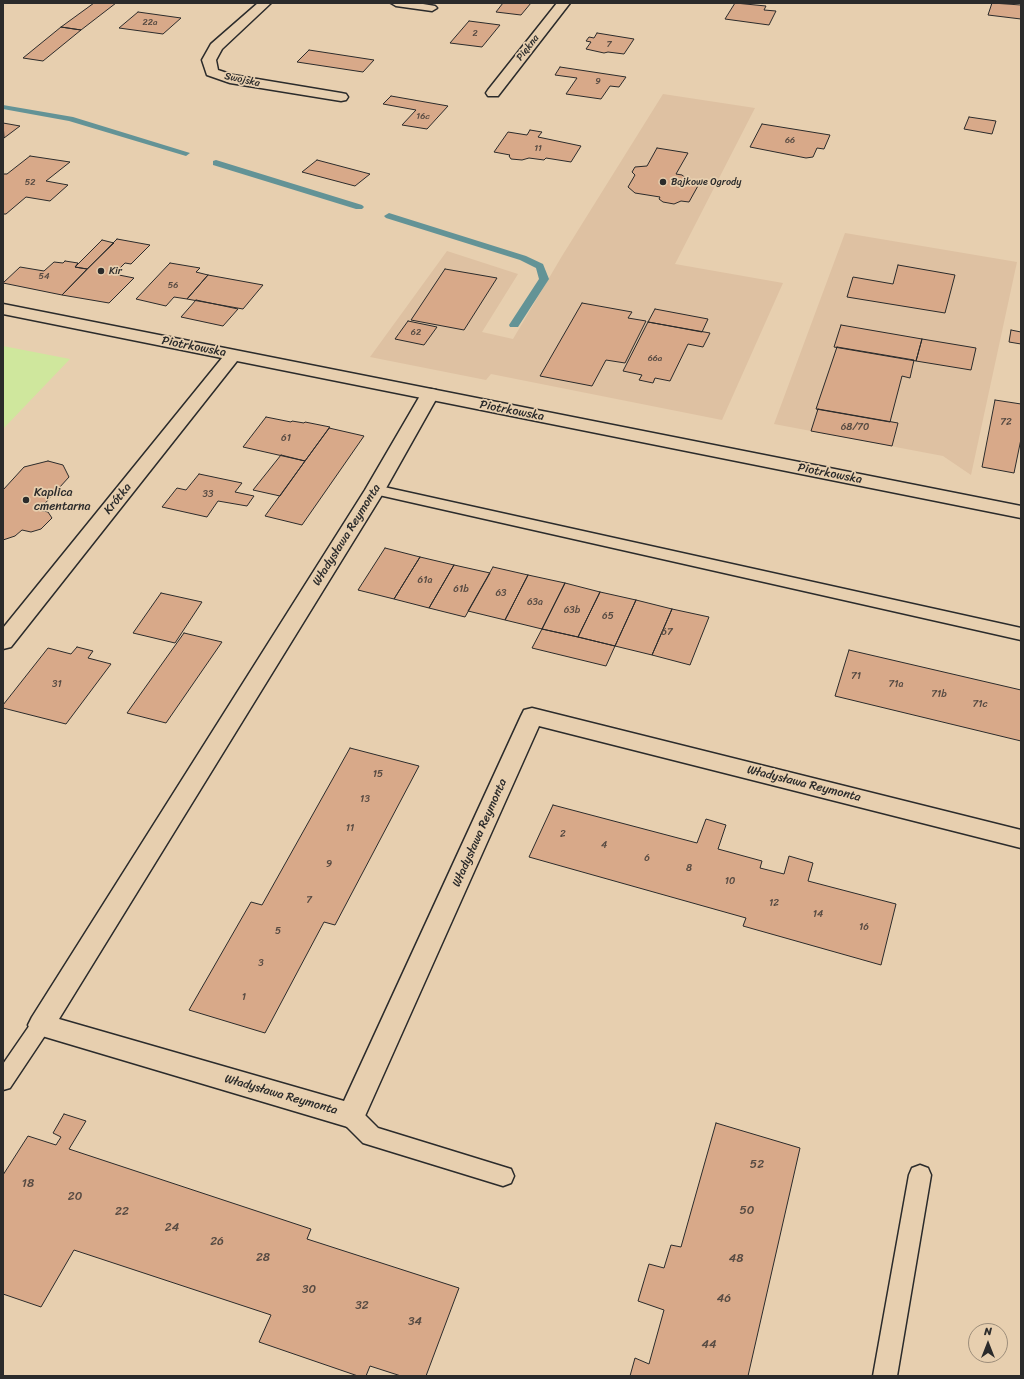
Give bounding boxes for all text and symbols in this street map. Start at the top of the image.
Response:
house number: 22a [143,18,157,28]
house number: 2 [472,29,478,39]
street label: Piękna [514,33,542,63]
house number: 7 [606,40,612,50]
street label: Swojska [223,70,261,90]
house number: 9 [595,77,601,87]
house number: 16c [416,112,430,122]
house number: 66 [785,136,795,146]
house number: 11 [534,144,542,154]
place label: Bajkowe Ogrody [671,176,741,188]
marker: Bajkowe Ogrody [658,177,668,187]
house number: 52 [25,178,35,188]
place label: Kir [109,265,122,277]
marker: Kir [96,266,106,276]
house number: 54 [38,272,50,282]
house number: 56 [168,281,178,291]
house number: 62 [411,328,421,338]
street label: Piotrkowska [161,334,227,360]
house number: 66a [648,354,662,364]
street label: Piotrkowska [479,398,545,424]
house number: 72 [1000,416,1012,428]
house number: 68/70 [841,421,869,433]
house number: 61 [281,432,291,444]
street label: Piotrkowska [797,461,863,487]
street label: Krótka [101,480,135,518]
street label: Władysława Reymonta [310,482,384,588]
place label: Kaplica cmentarna [34,486,91,514]
house number: 33 [203,488,213,500]
marker: Kaplica cmentarna [21,495,31,505]
house number: 61a [418,574,432,586]
house number: 61b [453,583,469,595]
house number: 63 [495,587,507,599]
house number: 63a [527,596,543,608]
house number: 63b [564,604,580,616]
house number: 65 [602,610,614,622]
house number: 67 [661,626,673,638]
house number: 71 [851,670,861,682]
house number: 31 [52,678,62,690]
house number: 71a [888,678,904,690]
house number: 71b [931,688,947,700]
house number: 71c [973,698,987,710]
street label: Władysława Reymonta [746,763,862,805]
house number: 15 [373,768,383,780]
street label: Władysława Reymonta [450,777,510,889]
house number: 13 [360,793,370,805]
house number: 11 [346,822,354,834]
house number: 2 [560,828,566,840]
house number: 4 [601,839,607,851]
house number: 6 [644,852,650,864]
house number: 9 [326,858,332,870]
house number: 8 [686,862,692,874]
house number: 10 [725,875,735,887]
house number: 7 [306,894,312,906]
house number: 12 [769,897,779,909]
house number: 14 [813,908,823,920]
house number: 16 [859,921,869,933]
house number: 5 [275,925,281,937]
house number: 3 [258,957,264,969]
house number: 1 [242,991,246,1003]
street label: Władysława Reymonta [223,1072,339,1118]
house number: 52 [750,1158,764,1172]
house number: 18 [22,1177,34,1191]
house number: 20 [68,1190,82,1204]
house number: 50 [740,1204,754,1218]
house number: 22 [115,1205,129,1219]
house number: 24 [165,1221,179,1235]
house number: 26 [210,1235,224,1249]
house number: 28 [256,1251,270,1265]
house number: 48 [729,1252,743,1266]
house number: 30 [302,1283,316,1297]
house number: 46 [717,1292,731,1306]
house number: 32 [355,1299,369,1313]
house number: 34 [408,1315,422,1329]
text: N [984,1322,992,1341]
north arrow [968,1323,1008,1363]
house number: 44 [702,1338,716,1352]

